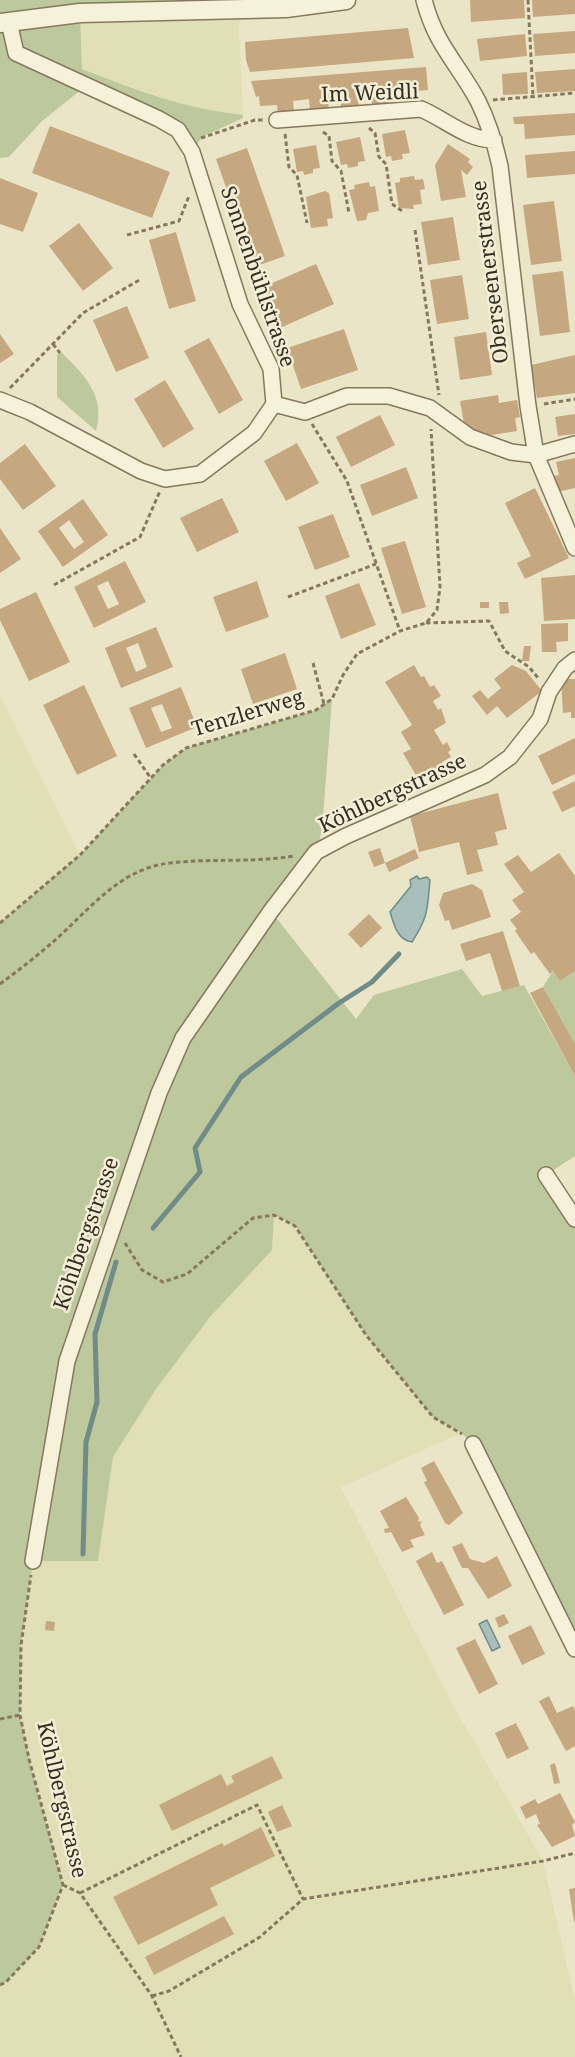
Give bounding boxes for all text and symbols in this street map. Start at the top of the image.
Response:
street label: Im Weidli [321,80,419,108]
street label: Oberseenerstrasse [467,179,515,365]
street label: Sonnenbühlstrasse [214,183,300,371]
street label: Tenzlerweg [189,685,307,743]
street label: Köhlbergstrasse [315,749,471,839]
street label: Köhlbergstrasse [49,1154,125,1314]
street label: Köhlbergstrasse [31,1719,91,1881]

